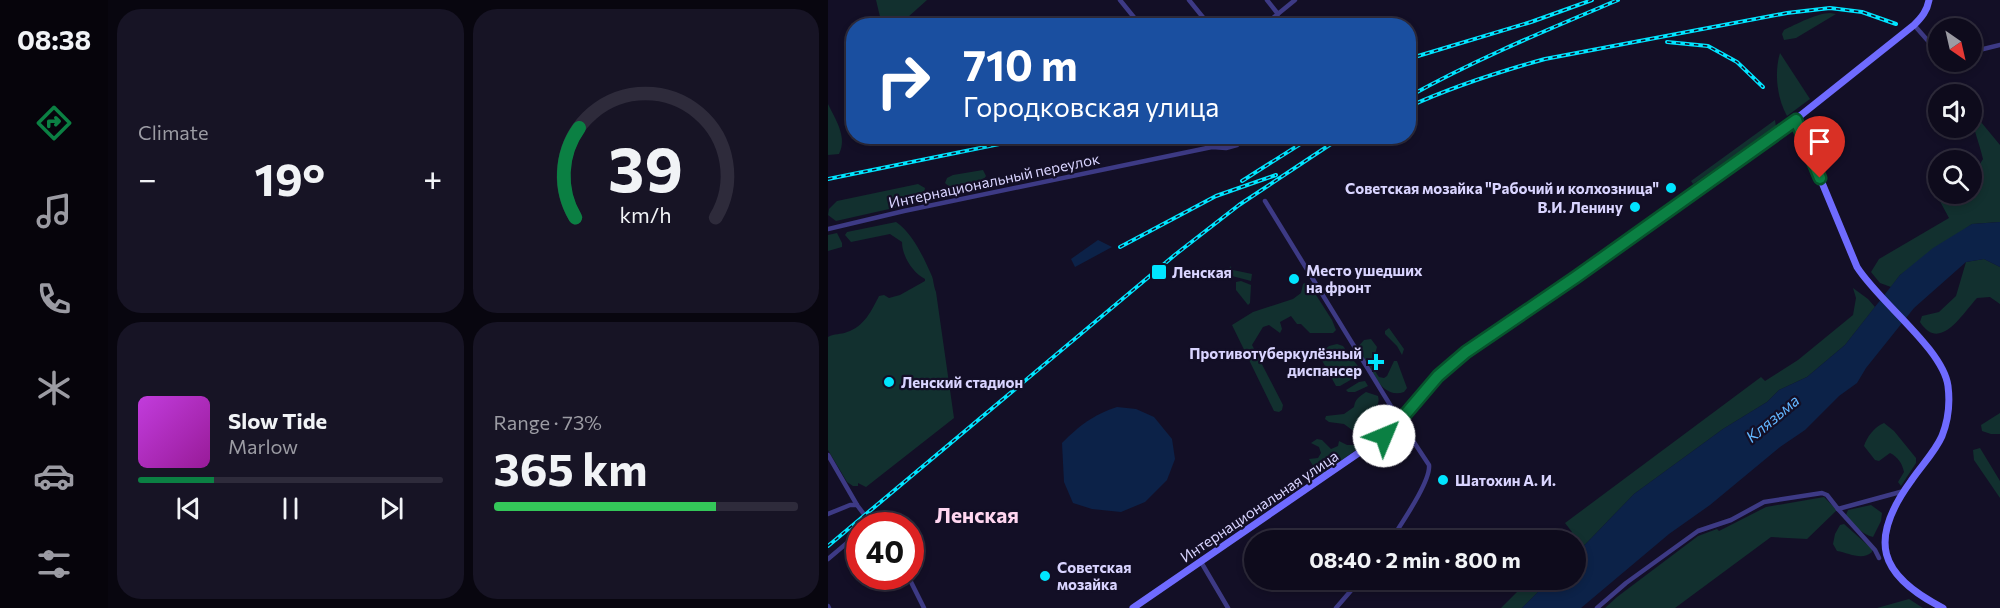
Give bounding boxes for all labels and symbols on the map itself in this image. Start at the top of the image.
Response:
north arrow [1928,18,1982,72]
pin [1794,116,1845,178]
street label: Интернациональный переулок [887,149,1101,211]
place label: Советская мозайка "Рабочий и колхозница" [1345,179,1659,197]
marker: Советская мозайка "Рабочий и колхозница" [1664,181,1678,195]
place label: В.И. Ленину [1537,198,1624,216]
marker: В.И. Ленину [1628,200,1642,214]
place label: Место ушедших на фронт [1306,261,1423,296]
marker: Ленская [1150,263,1168,281]
place label: Ленская [1172,263,1232,281]
marker: Место ушедших на фронт [1287,272,1301,286]
place label: Противотуберкулёзный диспансер [1189,344,1362,379]
marker: Противотуберкулёзный диспансер [1367,353,1385,371]
place label: Ленский стадион [901,373,1023,391]
marker: Ленский стадион [882,375,896,389]
water label: Клязьма [1741,390,1803,446]
position arrow [1352,404,1416,468]
street label: Интернациональная улица [1176,446,1342,566]
place label: Шатохин А. И. [1455,471,1556,489]
marker: Шатохин А. И. [1436,473,1450,487]
district label: Ленская [935,502,1019,527]
speed limit sign: 40 [846,512,924,590]
place label: Советская мозайка [1057,558,1131,593]
marker: Советская мозайка [1038,569,1052,583]

